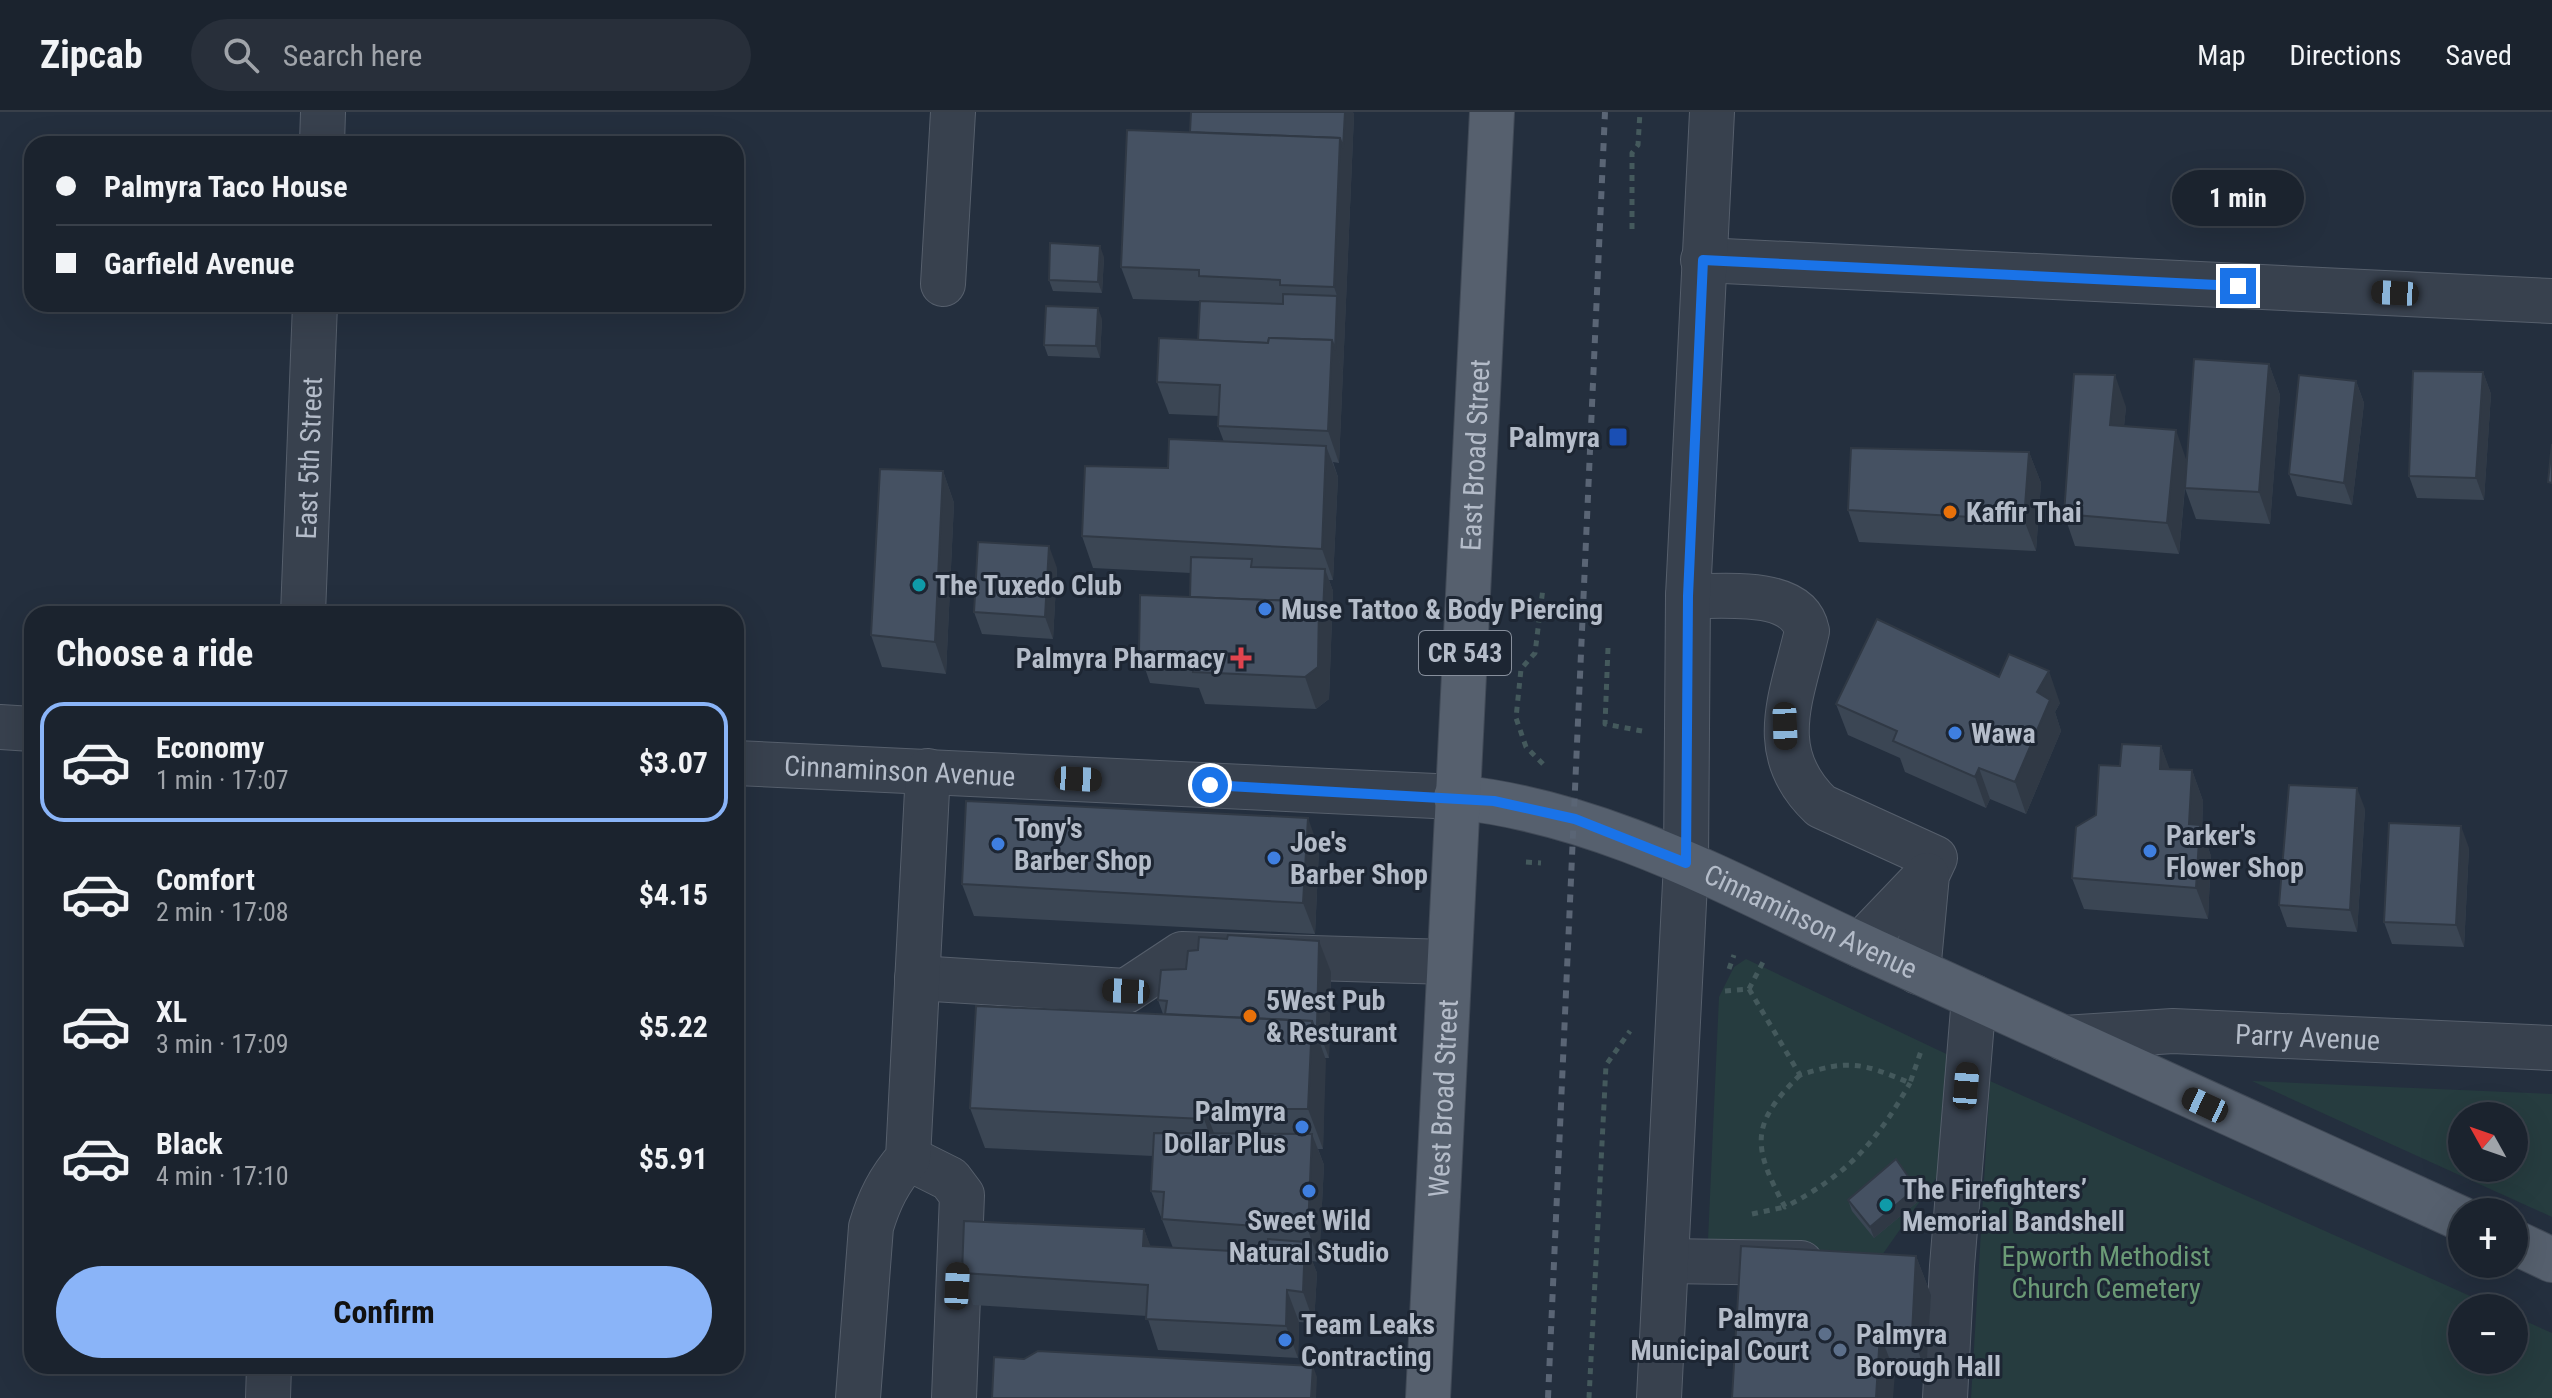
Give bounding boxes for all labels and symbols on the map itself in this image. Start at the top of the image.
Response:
callout: 1 min [2172,170,2304,226]
route end [2220,268,2256,304]
car [2370,280,2420,306]
street label: East Broad Street [1454,359,1496,552]
street label: East 5th Street [289,376,329,540]
place label: Palmyra [1509,421,1600,454]
marker: Palmyra [1607,426,1629,448]
place label: Kaffir Thai [1966,496,2082,529]
marker: Kaffir Thai [1941,503,1959,521]
place label: The Tuxedo Club [935,569,1122,602]
marker: The Tuxedo Club [910,576,928,594]
place label: Muse Tattoo & Body Piercing [1281,593,1603,626]
marker: Muse Tattoo & Body Piercing [1256,600,1274,618]
road number: CR 543 [1419,631,1511,675]
place label: Palmyra Pharmacy [1016,642,1226,675]
marker: Palmyra Pharmacy [1232,649,1250,667]
car [1772,702,1798,750]
place label: Wawa [1971,717,2036,750]
marker: Wawa [1946,724,1964,742]
street label: Cinnaminson Avenue [783,749,1016,793]
car [1053,766,1103,792]
route start [1192,767,1228,803]
place label: Tony's Barber Shop [1014,812,1152,877]
place label: Parker's Flower Shop [2166,819,2304,884]
place label: Joe's Barber Shop [1290,826,1428,891]
marker: Tony's Barber Shop [989,835,1007,853]
marker: Parker's Flower Shop [2141,842,2159,860]
marker: Joe's Barber Shop [1265,849,1283,867]
street label: Cinnaminson Avenue [1699,857,1922,985]
car [1101,978,1151,1004]
place label: 5West Pub & Resturant [1266,984,1397,1049]
street label: West Broad Street [1421,998,1464,1198]
marker: 5West Pub & Resturant [1241,1007,1259,1025]
street label: Parry Avenue [2235,1017,2381,1057]
car [1952,1061,1980,1111]
car [2178,1084,2232,1126]
place label: Palmyra Dollar Plus [1164,1095,1286,1160]
north arrow [2448,1102,2528,1182]
marker: Palmyra Dollar Plus [1293,1118,1311,1136]
place label: The Firefighters’ Memorial Bandshell [1902,1173,2125,1238]
marker: Sweet Wild Natural Studio [1300,1182,1318,1200]
marker: The Firefighters’ Memorial Bandshell [1877,1196,1895,1214]
place label: Sweet Wild Natural Studio [1229,1204,1389,1269]
park label: Epworth Methodist Church Cemetery [2002,1240,2210,1305]
car [944,1261,970,1311]
place label: Palmyra Municipal Court [1630,1302,1809,1367]
place label: Team Leaks Contracting [1301,1308,1435,1373]
place label: Palmyra Borough Hall [1856,1318,2001,1383]
marker: Palmyra Municipal Court [1816,1325,1834,1343]
marker: Team Leaks Contracting [1276,1331,1294,1349]
marker: Palmyra Borough Hall [1831,1341,1849,1359]

